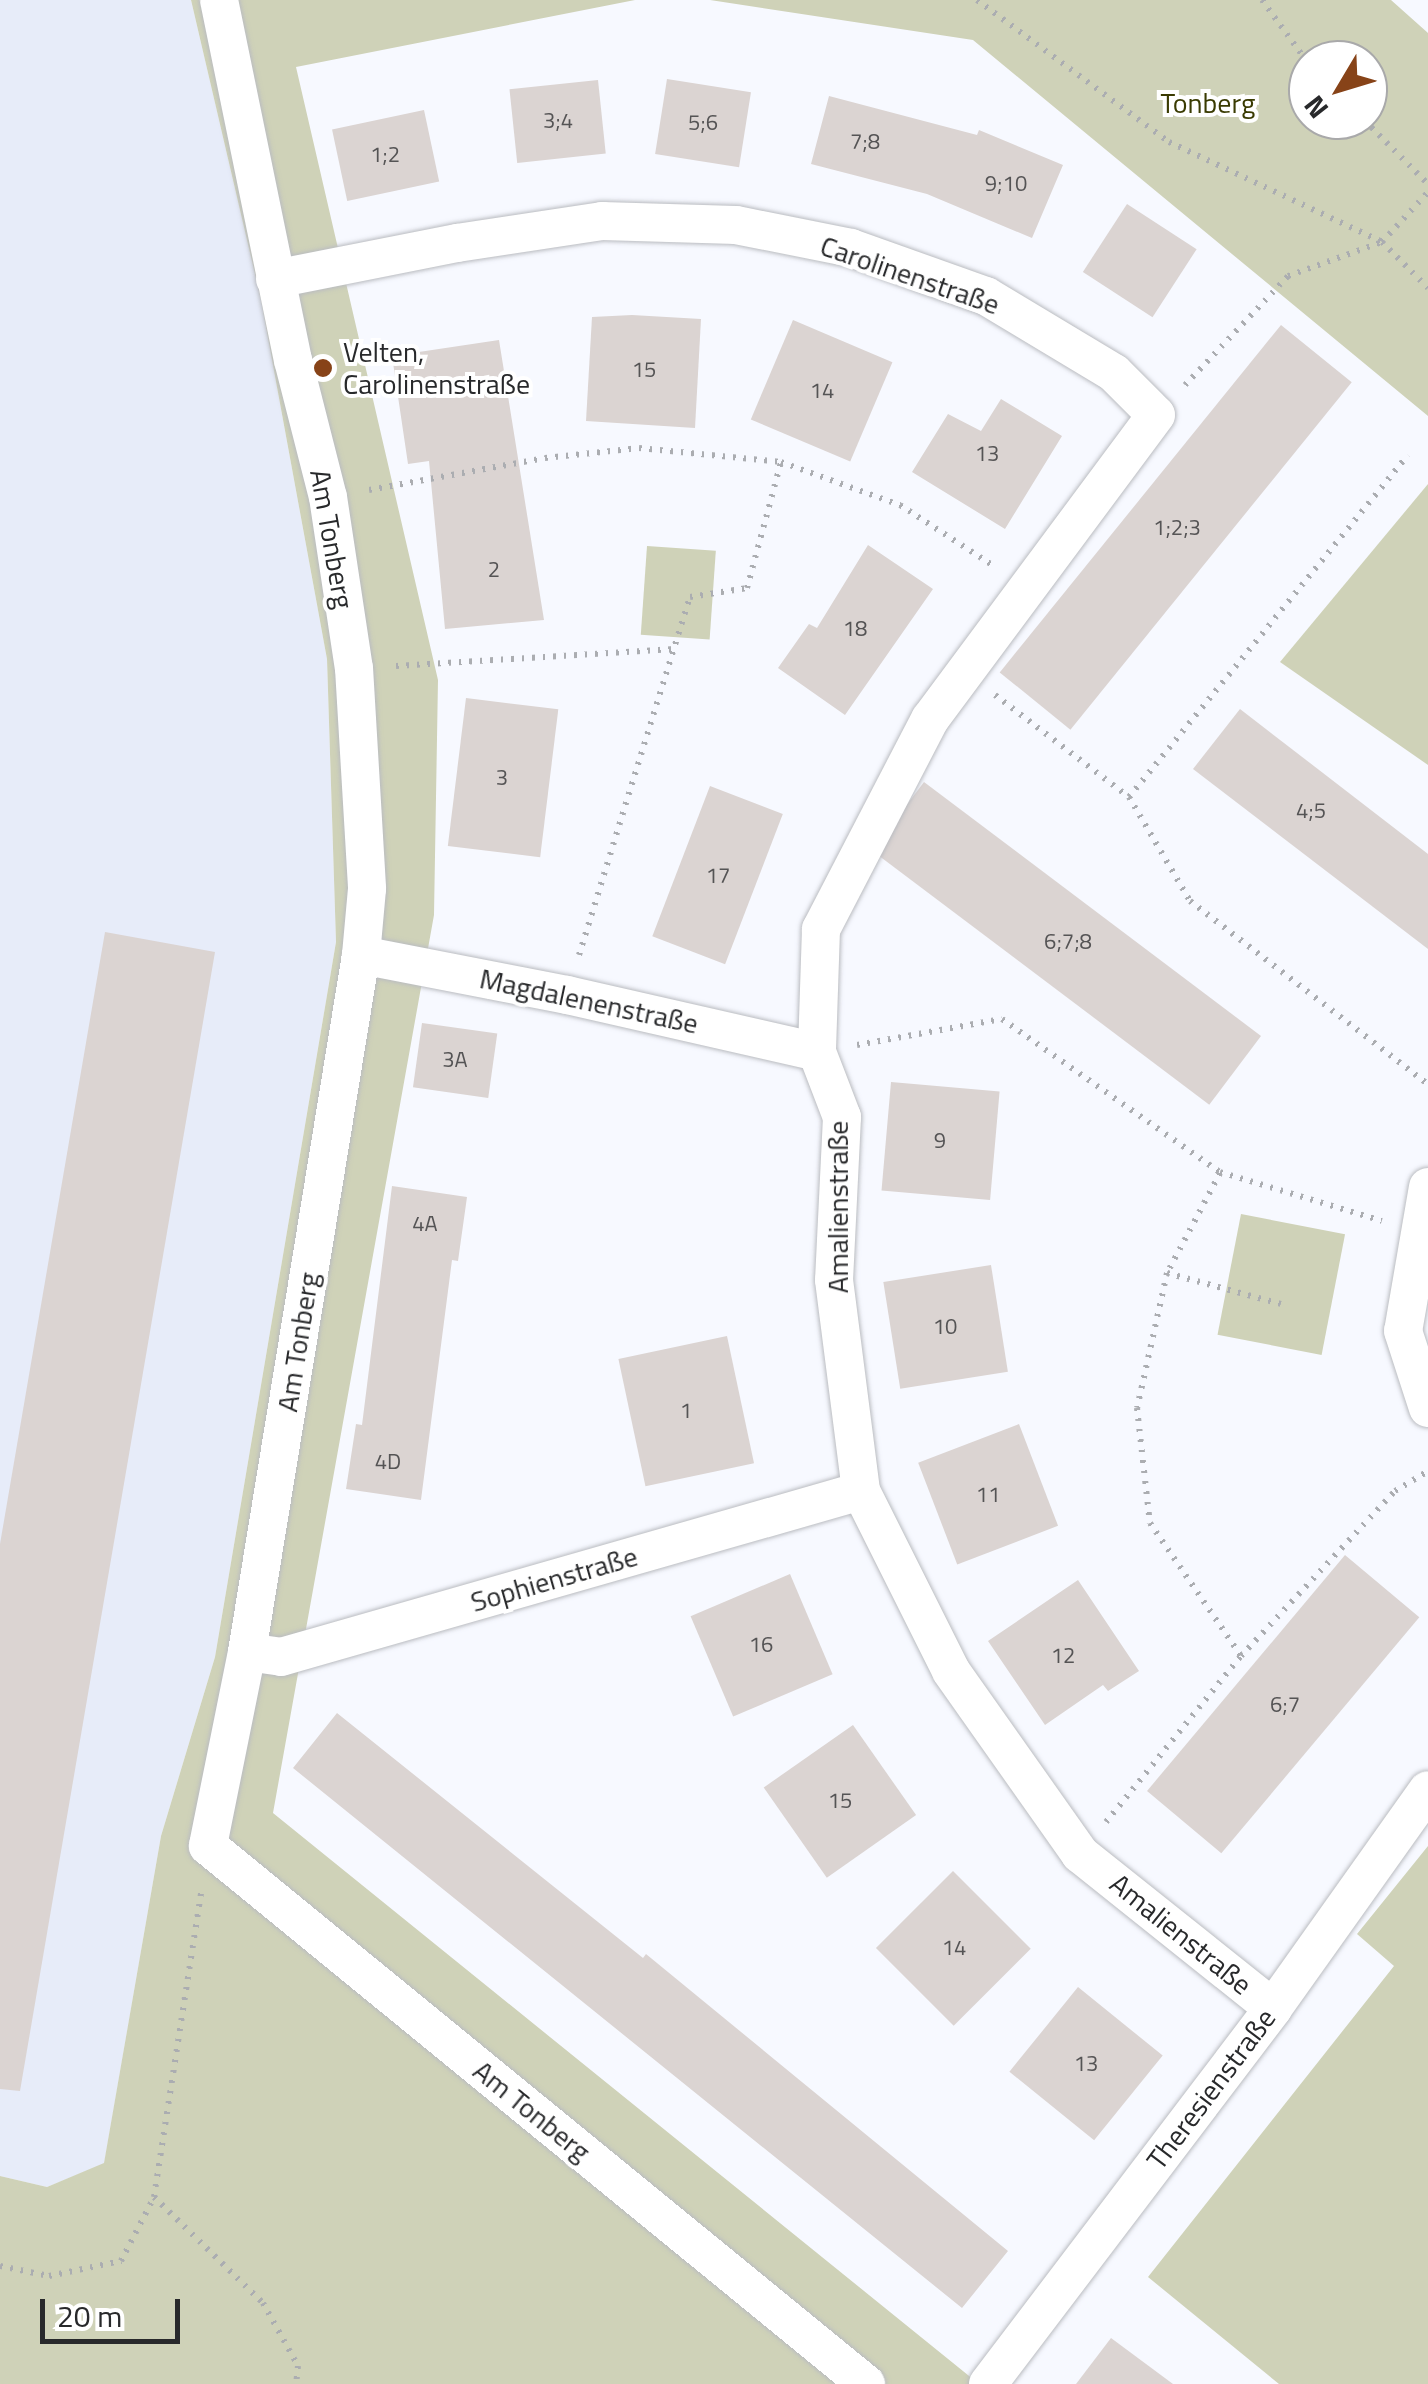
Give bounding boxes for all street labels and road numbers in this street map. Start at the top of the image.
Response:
street label: Carolinenstraße [816,229,1004,321]
street label: Am Tonberg [303,467,361,611]
street label: Magdalenenstraße [477,961,701,1041]
street label: Amalienstraße [821,1121,855,1293]
street label: Am Tonberg [270,1270,326,1414]
street label: Sophienstraße [467,1539,641,1619]
street label: Amalienstraße [1103,1867,1259,2001]
street label: Theresienstraße [1140,2002,1282,2176]
street label: Am Tonberg [467,2054,597,2168]

